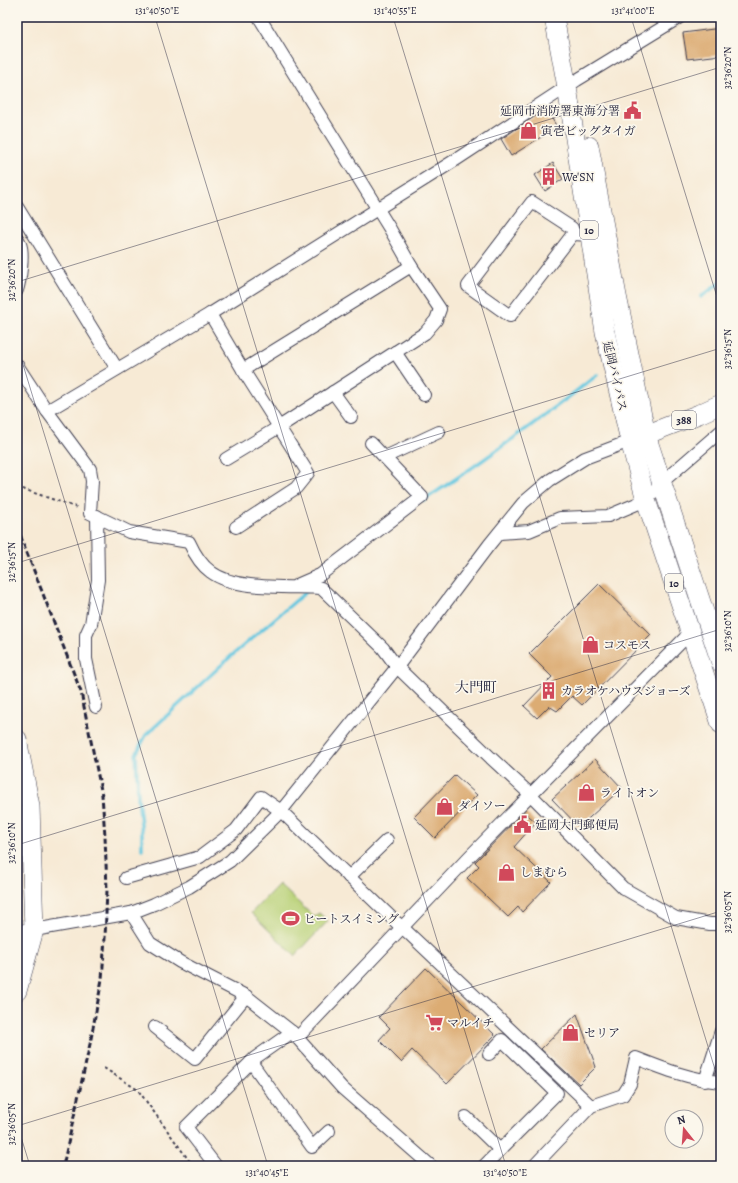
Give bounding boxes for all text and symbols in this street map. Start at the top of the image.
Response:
text: 131°40'50"E [135,4,179,17]
text: 131°40'55"E [373,4,417,17]
text: 131°41'00"E [611,4,655,17]
text: 32°36'20"N [721,47,734,89]
public building icon: 延岡市消防署東海分署 [623,101,643,121]
place label: 延岡市消防署東海分署 [500,103,620,119]
shop icon: 寅壱ビッグタイガ [518,121,538,141]
place label: 寅壱ビッグタイガ [541,123,636,139]
building icon: We'SN [539,167,559,187]
place label: We'SN [561,169,595,185]
road number: 10 [580,221,598,239]
text: 32°36'20"N [5,259,18,301]
text: 32°36'15"N [721,329,734,369]
street label: 延岡バイパス [599,339,631,413]
road number: 388 [672,411,696,429]
text: 32°36'15"N [5,542,18,582]
road number: 10 [665,574,683,592]
text: 32°36'10"N [721,610,734,652]
shop icon: コスモス [580,635,600,655]
place label: コスモス [603,637,651,653]
district label: 大門町 [455,678,497,697]
building icon: カラオケハウスジョーズ [538,681,558,701]
place label: カラオケハウスジョーズ [561,683,691,699]
shop icon: ライトオン [577,783,597,803]
place label: ライトオン [600,785,659,801]
shop icon: ダイソー [435,796,455,816]
place label: ダイソー [458,798,506,814]
public building icon: 延岡大門郵便局 [512,815,532,835]
place label: 延岡大門郵便局 [535,817,619,833]
text: 32°36'10"N [5,822,18,864]
shop icon: しまむら [497,862,517,882]
place label: しまむら [520,864,568,880]
text: 32°36'05"N [721,891,734,933]
sports icon: ヒートスイミング [281,909,301,929]
place label: ヒートスイミング [304,911,399,927]
supermarket icon: マルイチ [424,1013,444,1033]
place label: マルイチ [447,1015,494,1031]
shop icon: セリア [561,1023,581,1043]
place label: セリア [584,1025,620,1041]
text: 32°36'05"N [5,1103,18,1145]
north arrow [664,1109,704,1149]
text: N [675,1112,687,1128]
text: 131°40'45"E [245,1166,289,1179]
text: 131°40'50"E [483,1166,527,1179]

